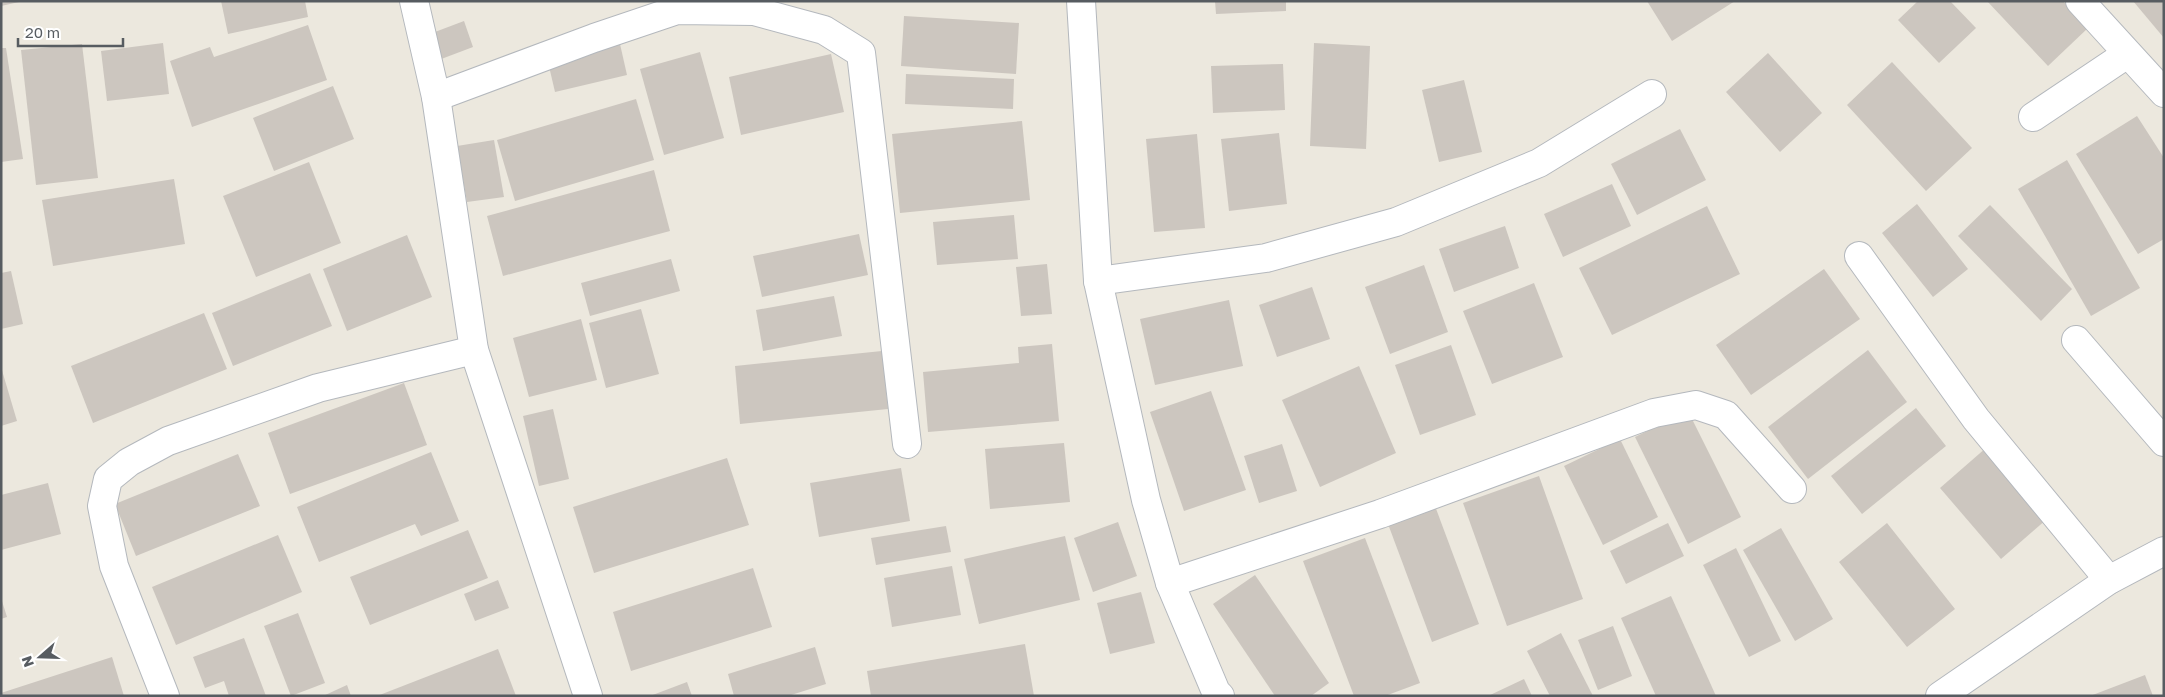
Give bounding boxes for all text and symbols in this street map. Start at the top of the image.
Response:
scale bar [18,15,122,47]
text: 20 m [25,23,60,41]
north arrow [15,632,65,682]
text: N [18,654,37,670]

